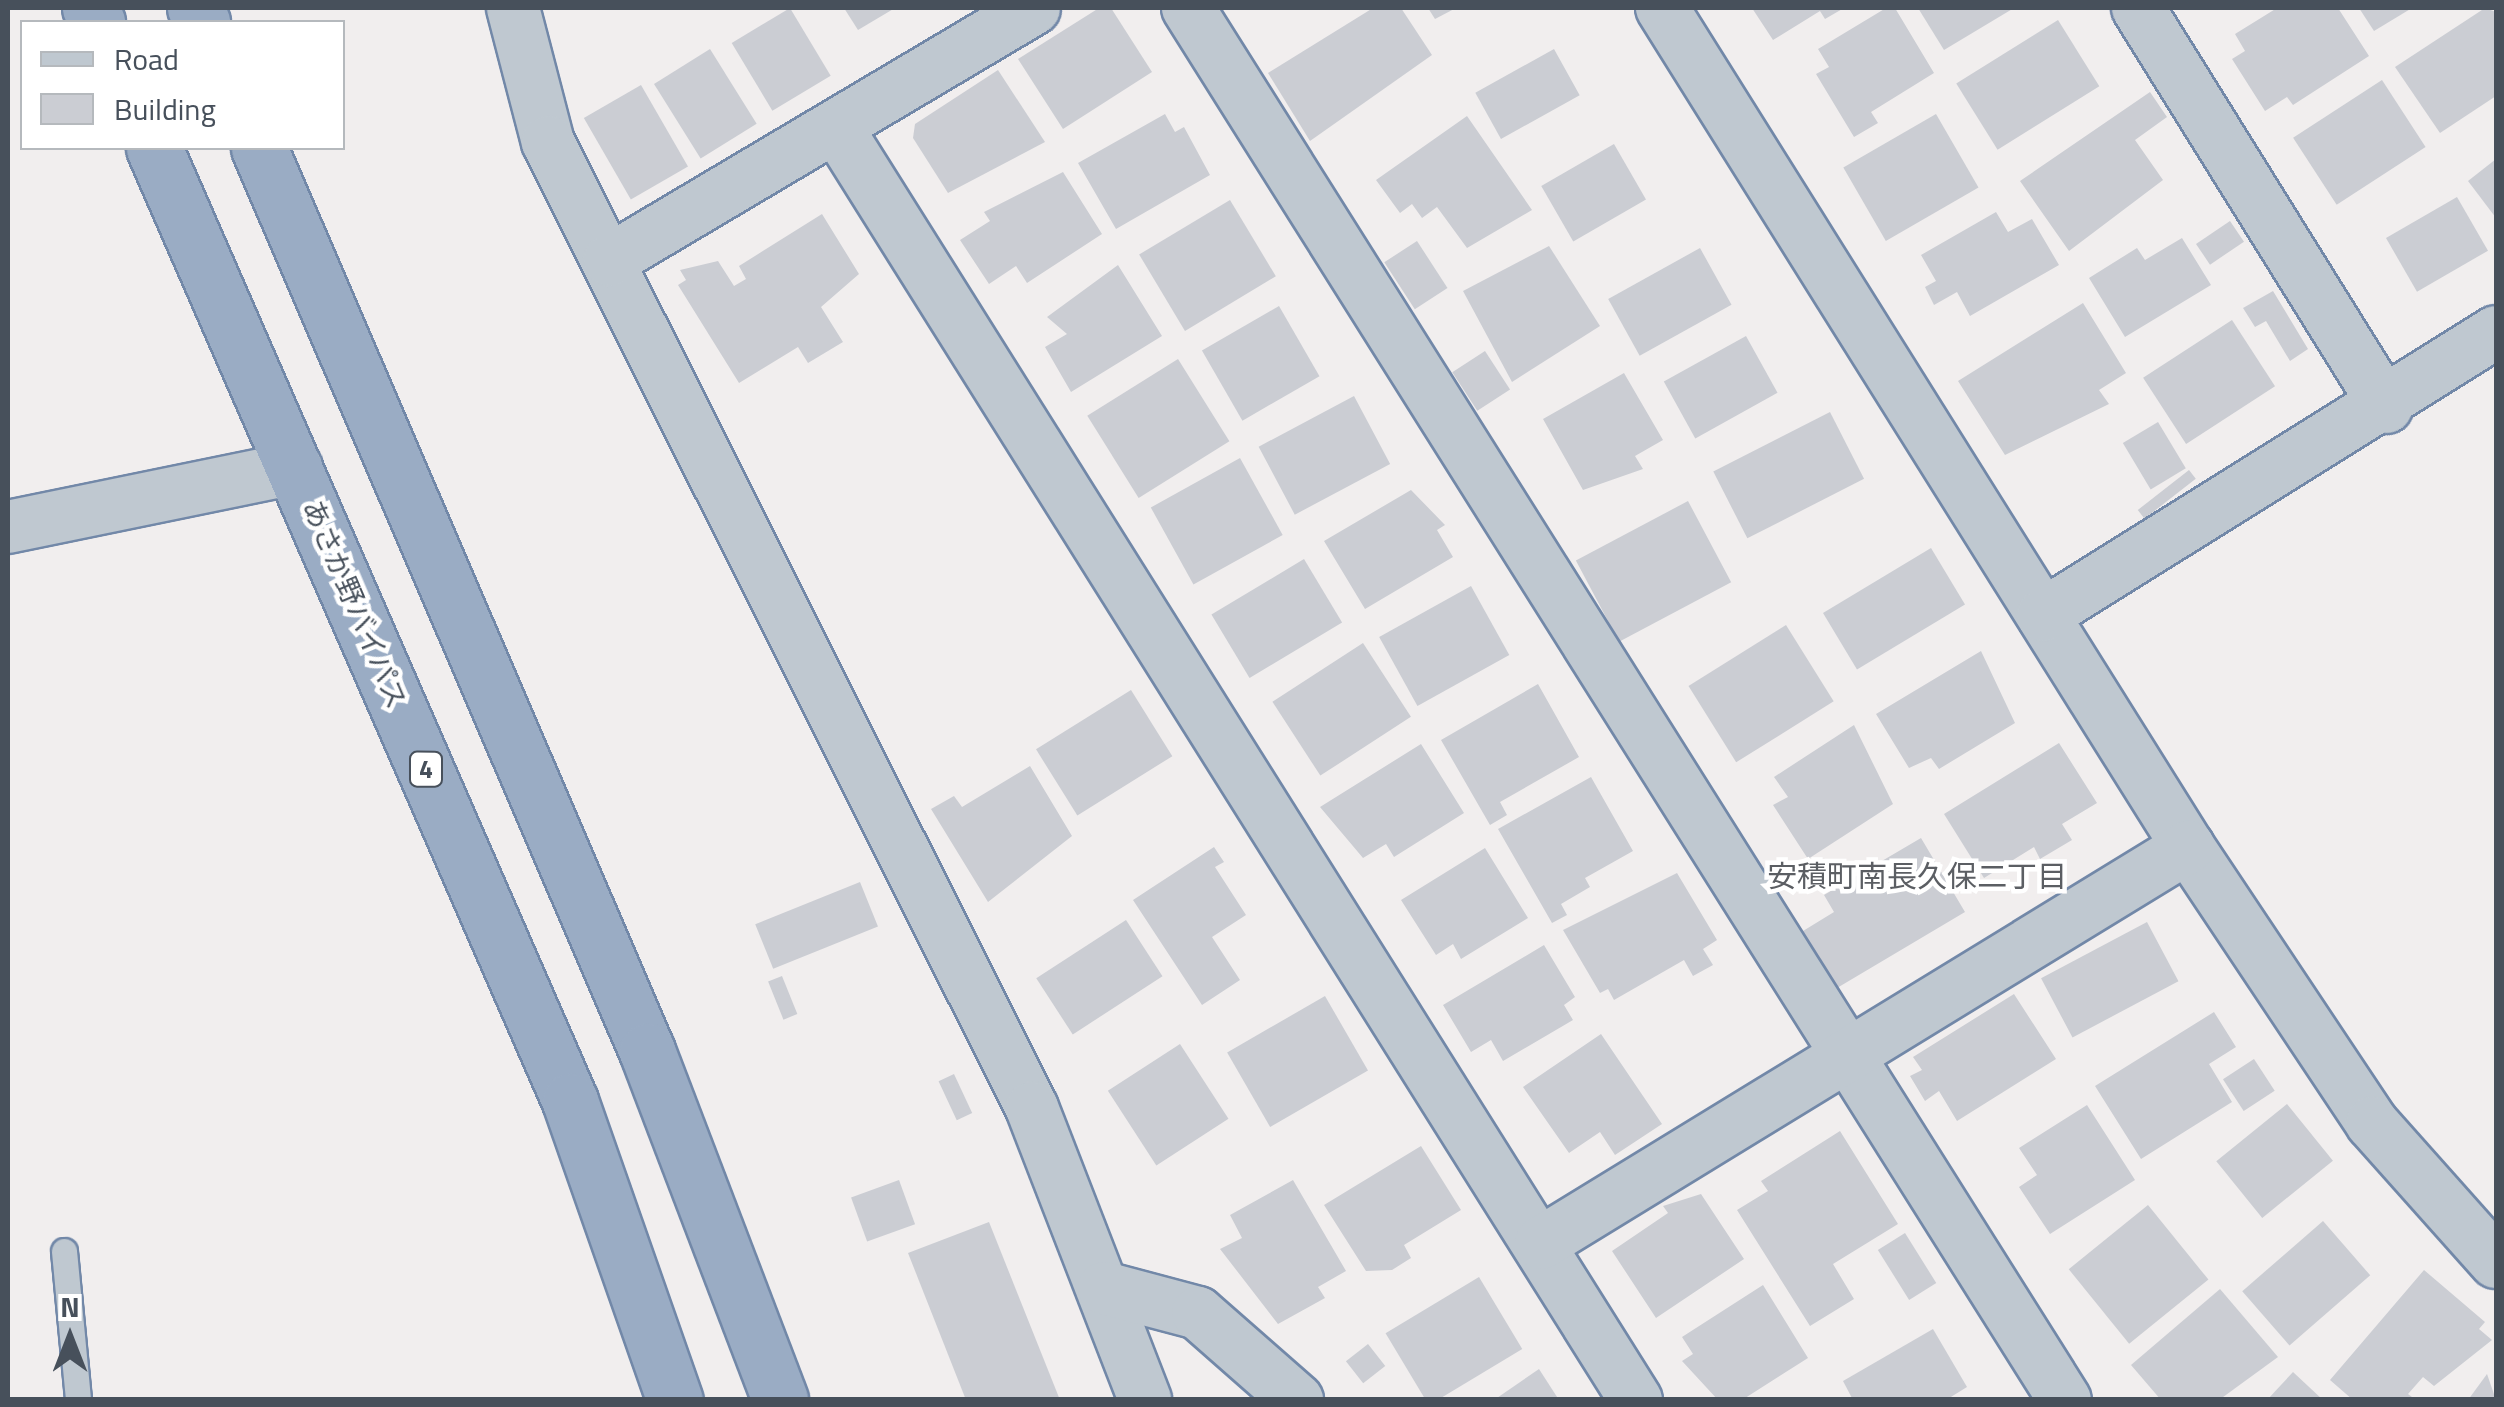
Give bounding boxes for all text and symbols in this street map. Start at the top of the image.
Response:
legend [20,20,345,150]
text: Road [114,36,179,82]
text: Building [114,86,216,132]
street label: あさか野バイパス [296,494,414,714]
road number: 4 [408,749,444,789]
district label: 安積町南長久保二丁目 [1767,858,2067,894]
text: N [60,1285,80,1328]
north arrow [20,1287,120,1387]

